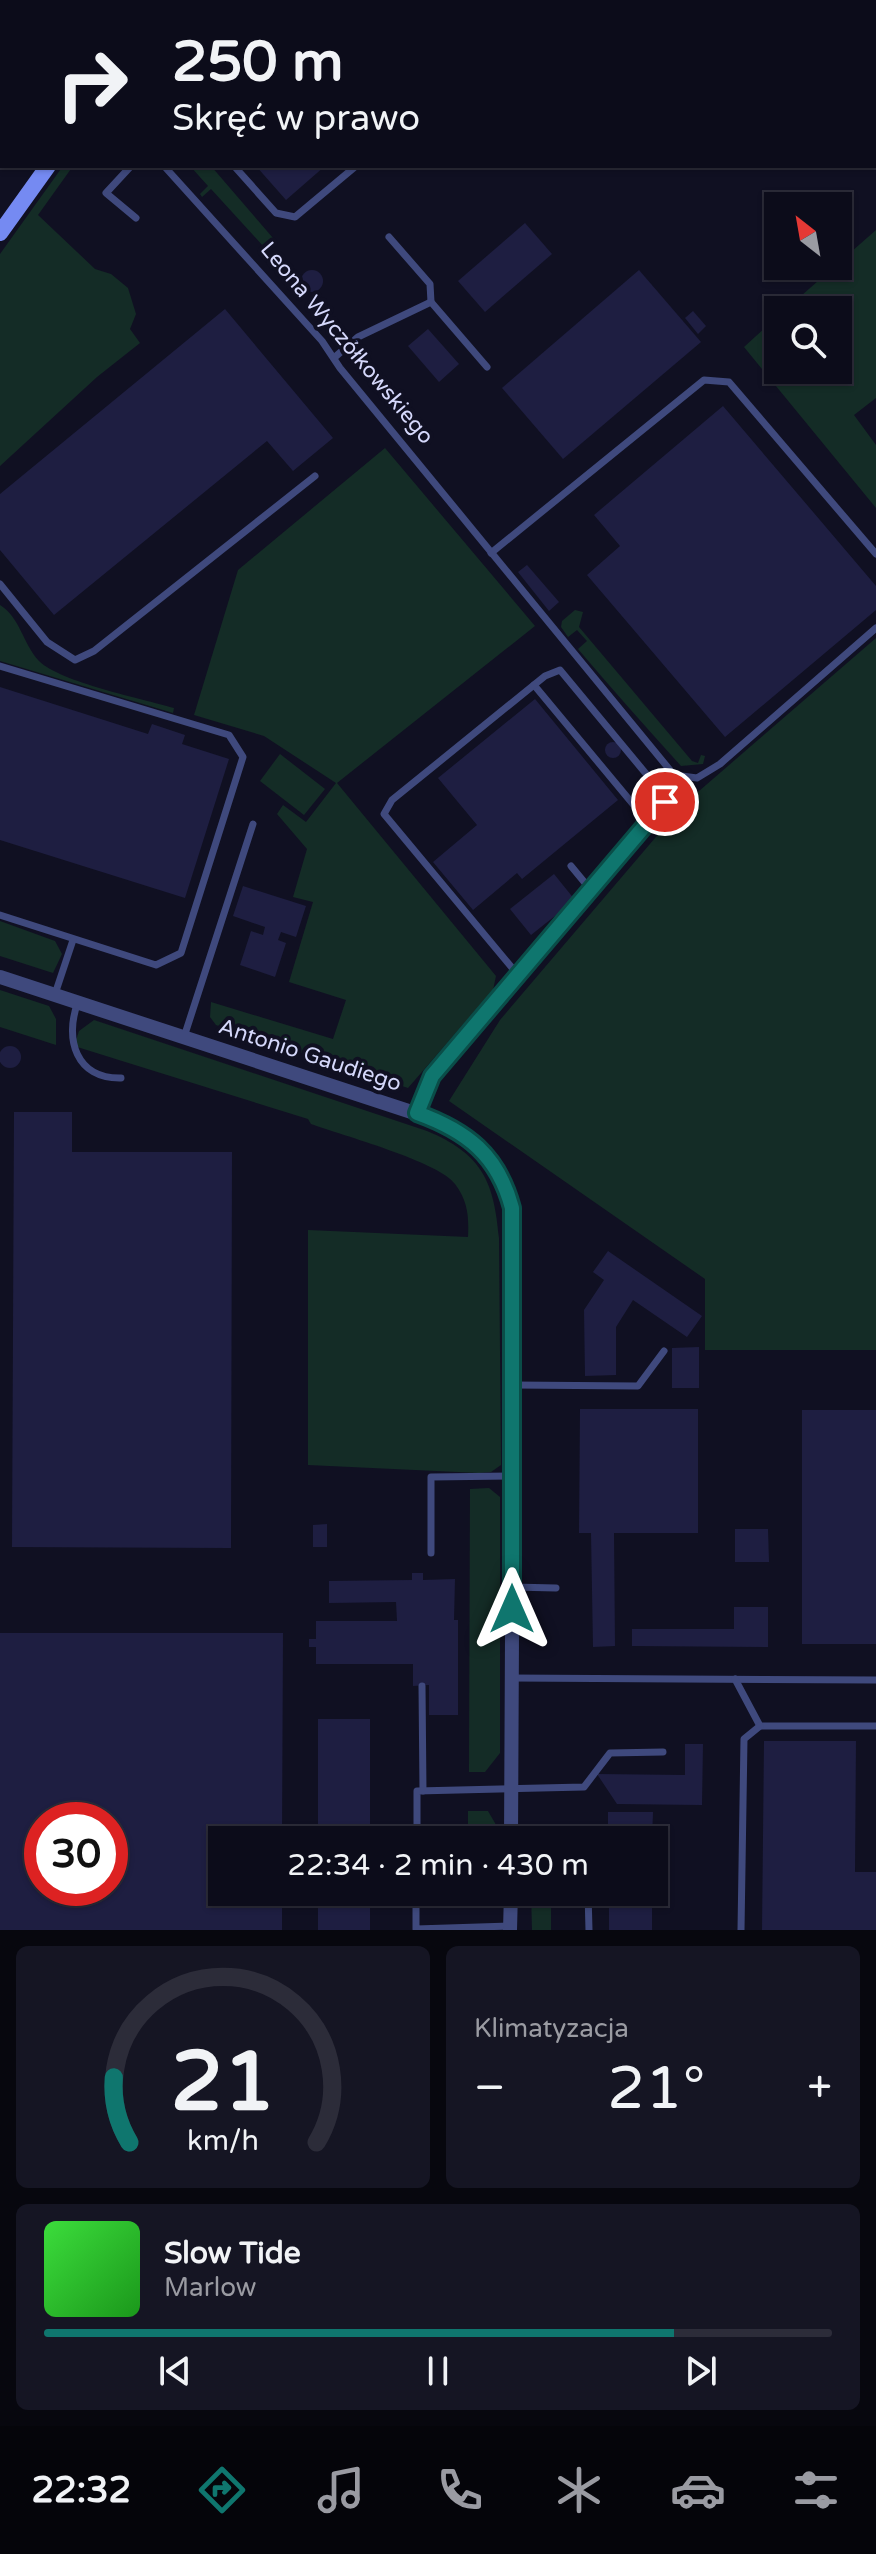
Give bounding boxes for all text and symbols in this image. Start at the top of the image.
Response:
text: 250 m [172,29,343,96]
icon: right [40,32,144,136]
text: Skręć w prawo [172,97,420,140]
north arrow [764,192,852,280]
map controls [764,192,852,384]
street label: Leona Wyczółkowskiego [255,237,439,449]
button: search [764,296,852,384]
pin [631,768,699,836]
icon: arrive [643,780,687,824]
street label: Antonio Gaudiego [215,1013,405,1097]
position arrow [470,1567,554,1651]
speed limit sign: 30 [24,1802,128,1906]
text: 22:34 · 2 min · 430 m [287,1847,589,1884]
text: Klimatyzacja [474,2013,629,2044]
text: 21 [171,2033,275,2133]
text: 21° [607,2053,705,2125]
text: − [474,2062,505,2115]
text: + [807,2062,832,2115]
text: km/h [187,2124,259,2158]
text: Slow Tide [164,2235,301,2272]
text: Marlow [164,2272,256,2303]
icon: previous [153,2349,197,2393]
icon: pause [416,2349,460,2393]
icon: next [679,2349,723,2393]
icon: directions [194,2462,250,2518]
icon: music [313,2462,369,2518]
icon: phone [432,2462,488,2518]
icon: climate [551,2462,607,2518]
icon: car [670,2462,726,2518]
icon: filters [788,2462,844,2518]
text: 22:32 [31,2469,131,2512]

